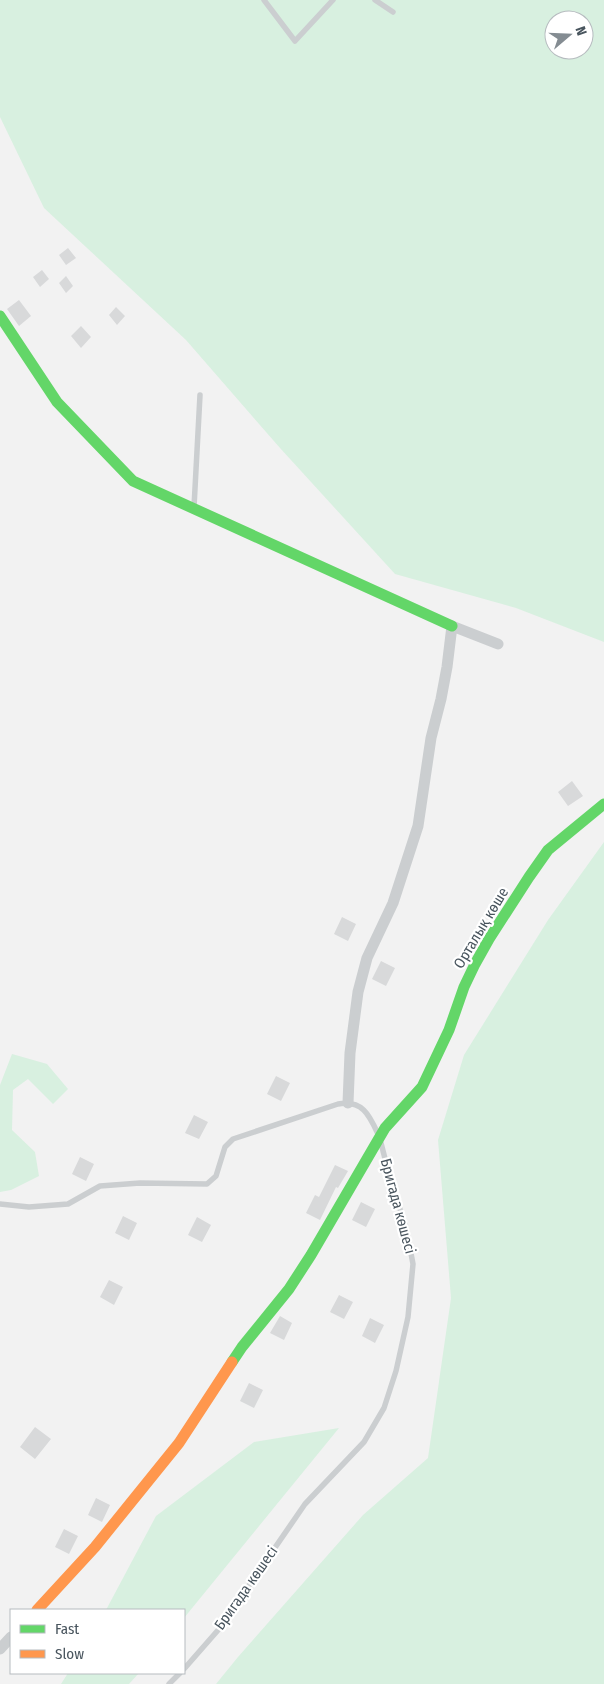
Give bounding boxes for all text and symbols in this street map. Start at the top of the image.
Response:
north arrow [544,10,594,60]
text: N [571,24,590,38]
street label: Орталық көше [450,884,512,972]
street label: Бригада көшесі [377,1156,419,1256]
street label: Бригада көшесі [210,1543,282,1633]
legend [10,1609,185,1674]
text: Fast [55,1620,79,1638]
text: Slow [55,1645,84,1663]

